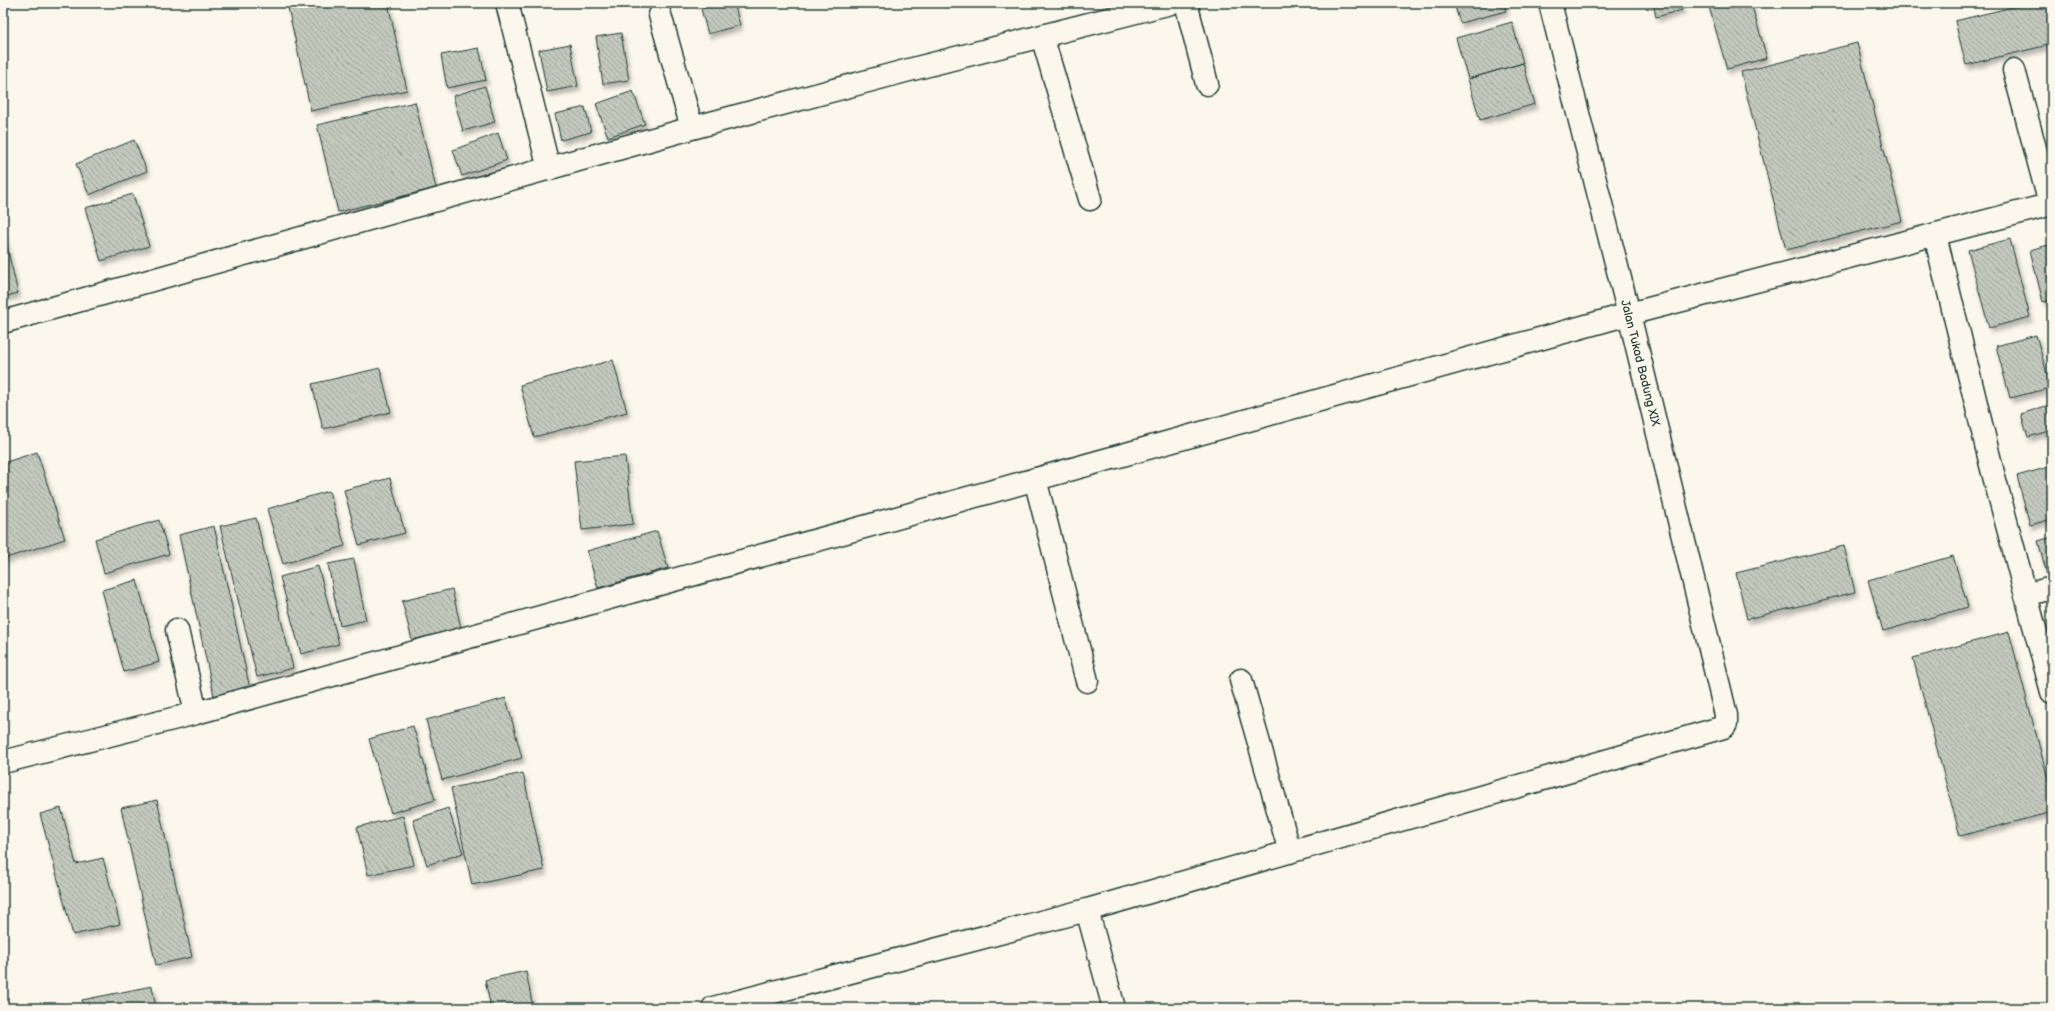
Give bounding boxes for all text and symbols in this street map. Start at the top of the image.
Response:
street label: Jalan Tukad Badung XIX [1617,298,1663,428]

